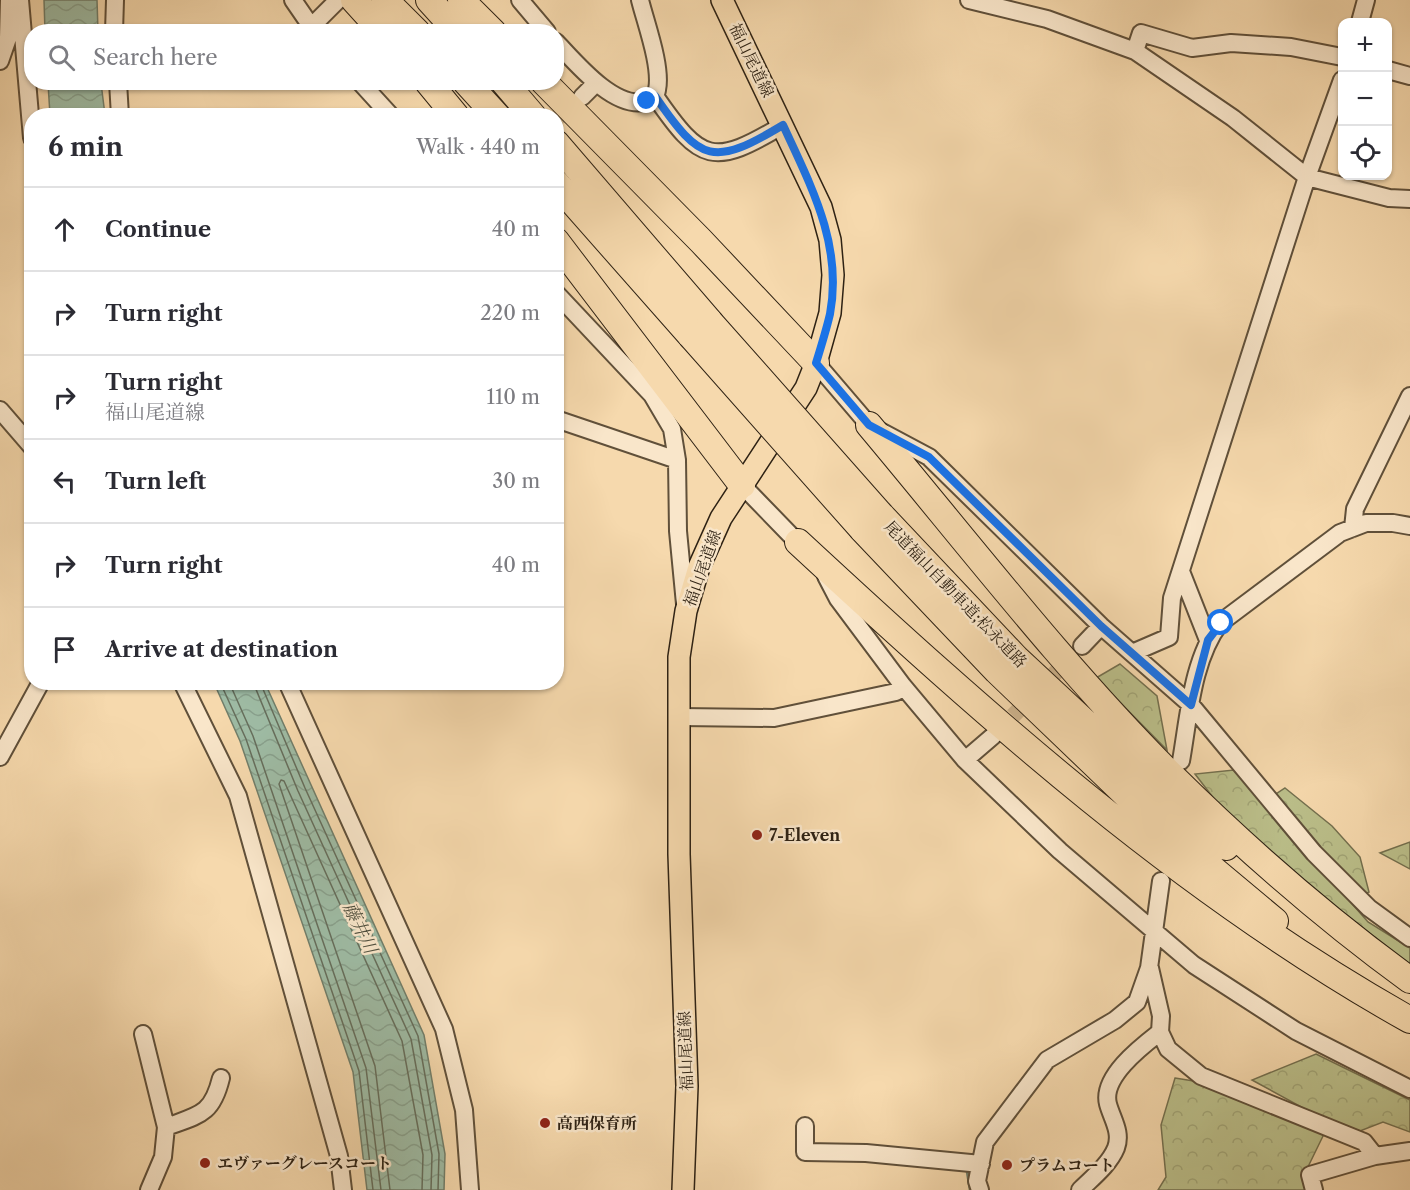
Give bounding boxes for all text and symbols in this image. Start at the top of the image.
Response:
map controls [1338,18,1392,180]
button: + [1338,18,1392,72]
street label: 福山尾道線 [725,20,779,100]
search box [24,24,564,90]
icon: search [45,41,78,74]
text: Search here [93,44,218,71]
button: − [1338,72,1392,126]
route end [633,87,659,113]
button: locate [1338,126,1392,180]
text: 6 min [48,131,123,163]
text: Walk · 440 m [416,135,540,159]
icon: ahead [48,213,81,246]
text: Continue [105,216,211,243]
text: 40 m [492,217,540,241]
icon: right [48,297,81,330]
text: Turn right [105,300,223,327]
text: 220 m [480,301,540,325]
text: Turn right [105,369,223,396]
icon: right [48,381,81,414]
text: 110 m [487,385,540,409]
text: 福山尾道線 [105,400,205,424]
icon: left [48,465,81,498]
text: Turn left [105,468,206,495]
text: 30 m [492,469,540,493]
street label: 尾道福山自動車道;松永道路 [881,516,1031,672]
street label: 福山尾道線 [679,527,725,609]
icon: right [48,549,81,582]
text: Turn right [105,552,223,579]
text: 40 m [492,553,540,577]
route start [1207,609,1233,635]
icon: arrive [48,633,81,666]
text: Arrive at destination [105,636,338,663]
place label: 7-Eleven [769,825,840,845]
marker: 7-Eleven [750,828,764,842]
water label: 藤井川 [338,899,383,959]
street label: 福山尾道線 [674,1011,696,1091]
place label: 高西保育所 [557,1113,637,1133]
marker: 高西保育所 [538,1116,552,1130]
place label: エヴァーグレースコート [217,1153,392,1173]
place label: プラムコート [1019,1155,1115,1175]
marker: エヴァーグレースコート [198,1156,212,1170]
marker: プラムコート [1000,1158,1014,1172]

